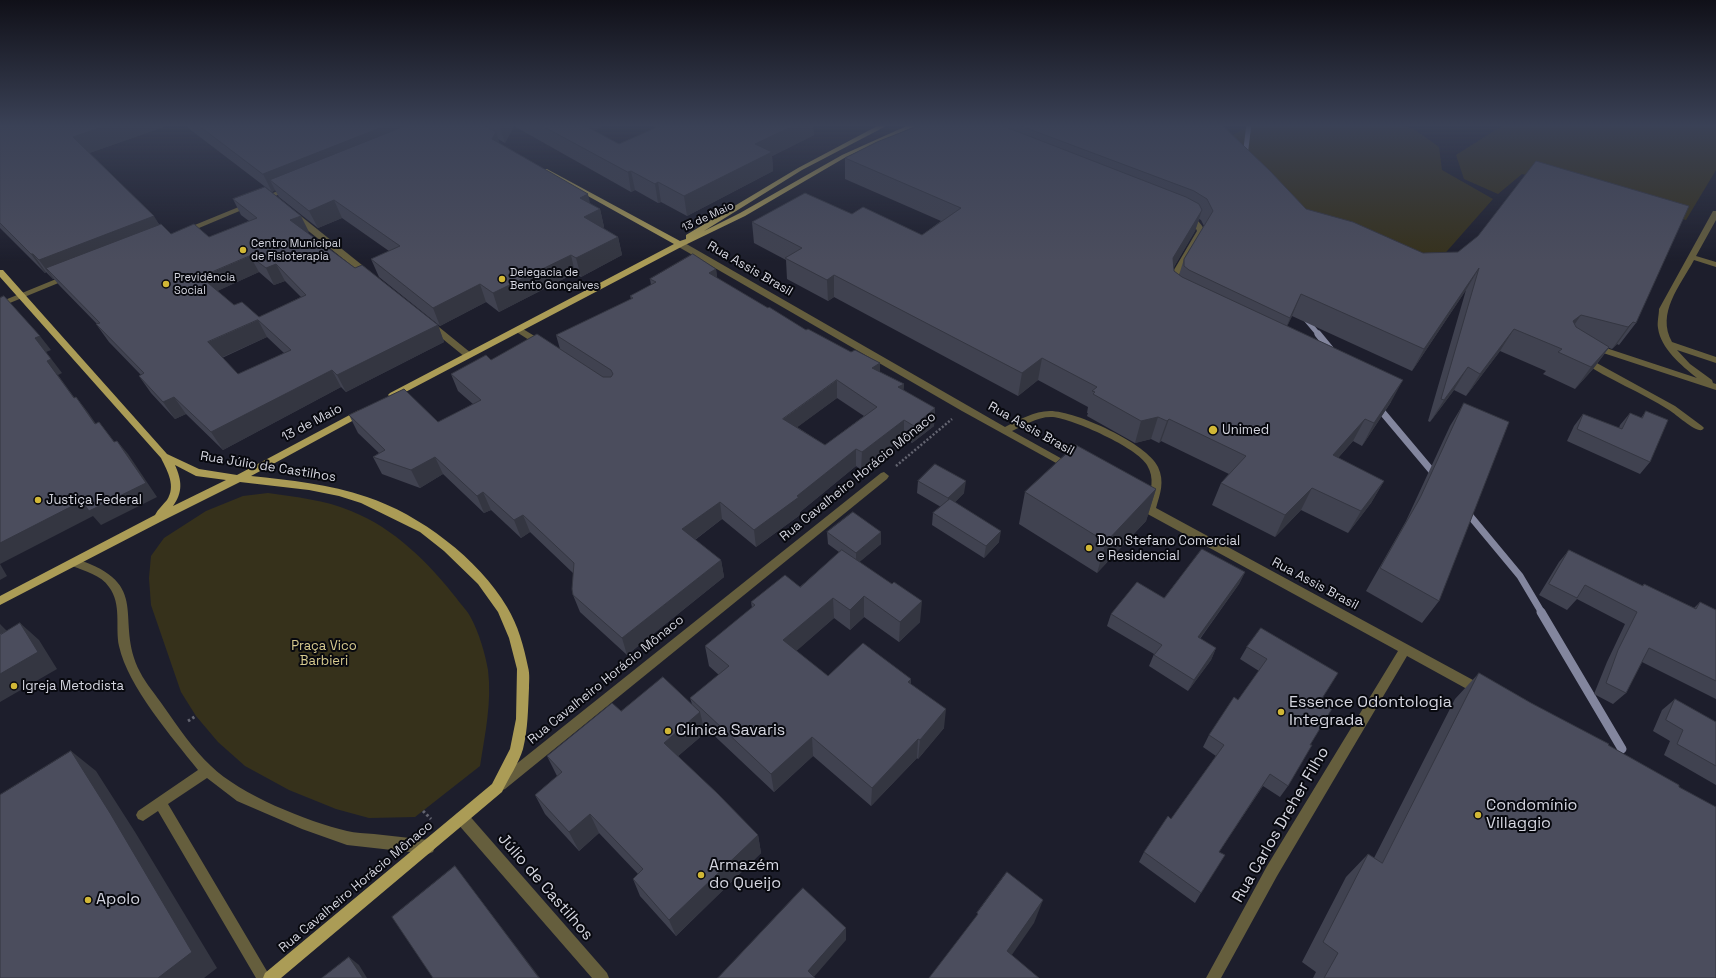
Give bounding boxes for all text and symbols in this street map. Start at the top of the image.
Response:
street label: 13 de Maio [680,199,736,235]
place label: Centro Municipal de Fisioterapia [251,237,341,263]
street label: Rua Assis Brasil [704,238,796,300]
marker: Centro Municipal de Fisioterapia [238,245,248,255]
place label: Delegacia de Bento Gonçalves [510,266,599,292]
place label: Previdência Social [174,271,235,297]
marker: Delegacia de Bento Gonçalves [497,274,507,284]
marker: Previdência Social [161,279,171,289]
street label: Rua Assis Brasil [985,399,1077,459]
street label: 13 de Maio [279,401,345,445]
street label: Rua Cavalheiro Horácio Mônaco [777,409,939,545]
place label: Unimed [1222,422,1269,438]
marker: Unimed [1207,424,1219,436]
street label: Rua Júlio de Castilhos [199,449,337,485]
place label: Justiça Federal [46,492,142,508]
marker: Justiça Federal [33,495,43,505]
place label: Don Stefano Comercial e Residencial [1097,533,1240,564]
marker: Don Stefano Comercial e Residencial [1084,543,1094,553]
street label: Rua Assis Brasil [1269,555,1361,613]
street label: Rua Cavalheiro Horácio Mônaco [525,612,687,748]
park label: Praça Vico Barbieri [291,638,357,669]
place label: Igreja Metodista [22,678,124,694]
marker: Igreja Metodista [9,681,19,691]
place label: Essence Odontologia Integrada [1289,693,1452,731]
marker: Essence Odontologia Integrada [1276,707,1286,717]
place label: Clínica Savaris [676,721,785,741]
marker: Clínica Savaris [663,726,673,736]
street label: Rua Carlos Dreher Filho [1229,744,1333,906]
place label: Condomínio Villaggio [1486,796,1577,834]
marker: Condomínio Villaggio [1473,810,1483,820]
street label: Rua Cavalheiro Horácio Mônaco [276,818,436,956]
street label: Júlio de Castilhos [493,830,597,944]
place label: Armazém do Queijo [709,856,781,894]
marker: Armazém do Queijo [696,870,706,880]
place label: Apolo [96,890,140,910]
marker: Apolo [83,895,93,905]

